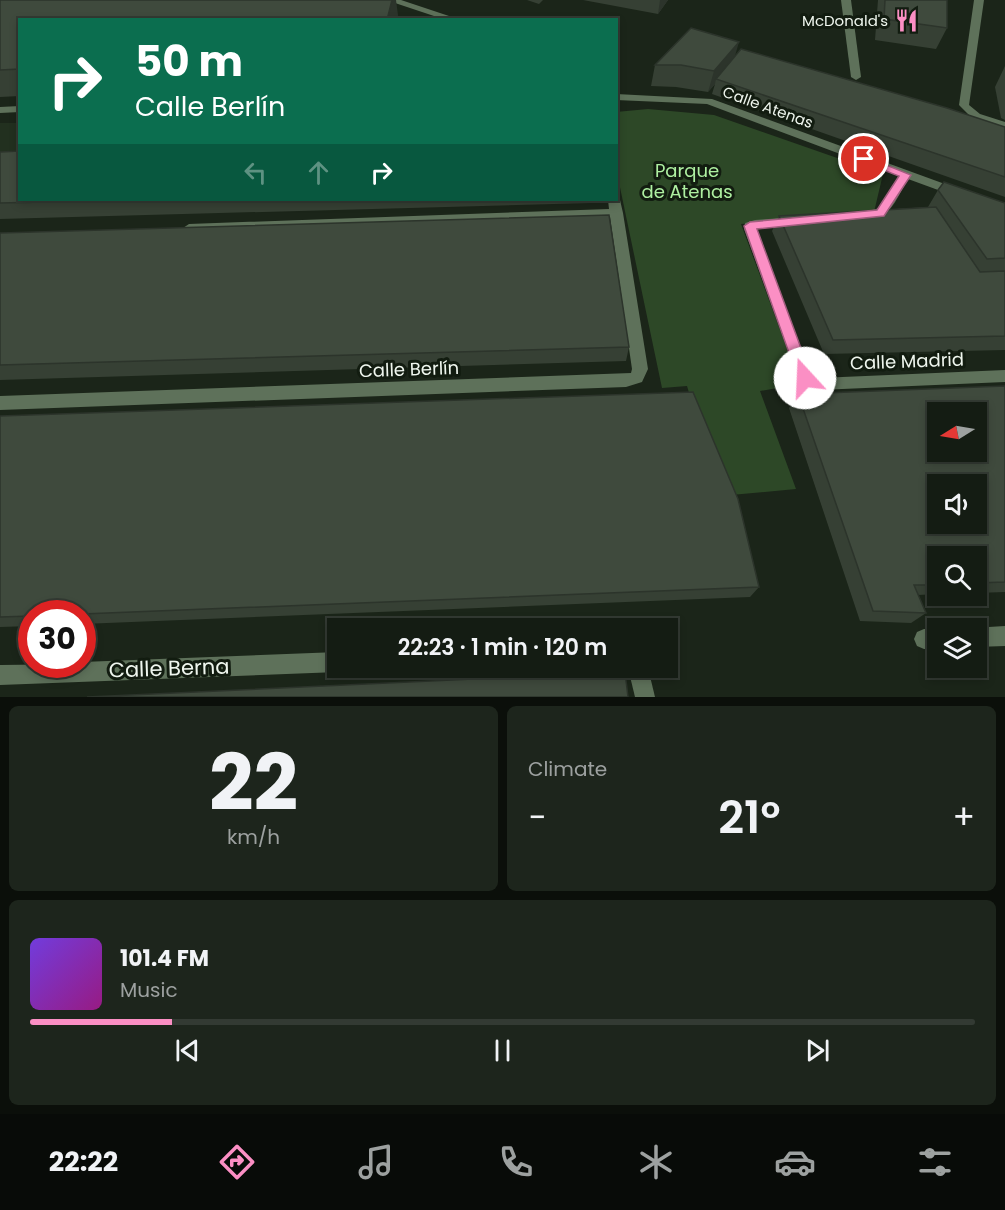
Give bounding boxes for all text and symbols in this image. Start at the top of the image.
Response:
restaurant icon: McDonald's [893,7,919,33]
place label: McDonald's [802,10,888,31]
text: 50 m [135,32,243,91]
icon: right [36,42,114,120]
street label: Calle Atenas [720,81,816,133]
text: Calle Berlín [135,88,285,125]
pin [838,133,889,184]
icon: arrive [847,142,880,175]
icon: left [239,156,272,189]
icon: ahead [302,156,335,189]
icon: right [365,156,398,189]
park label: Parque de Atenas [641,158,733,204]
position arrow [773,346,837,410]
street label: Calle Madrid [850,347,964,375]
street label: Calle Berlín [359,355,459,383]
north arrow [927,402,987,462]
map controls [927,402,987,678]
button: sound [927,474,987,534]
button: search [927,546,987,606]
speed limit sign: 30 [18,600,96,678]
button: layers [927,618,987,678]
text: 22:23 · 1 min · 120 m [398,632,607,663]
street label: Calle Berna [108,651,230,685]
text: 22 [209,728,298,837]
text: Climate [528,755,607,783]
text: 21° [718,786,780,849]
text: − [528,794,546,841]
text: + [952,794,975,841]
text: km/h [227,823,280,851]
text: 101.4 FM [120,943,209,974]
text: Music [120,976,178,1004]
icon: previous [171,1034,204,1067]
icon: pause [486,1034,519,1067]
icon: next [801,1034,834,1067]
icon: directions [216,1141,258,1183]
icon: music [355,1141,397,1183]
icon: phone [495,1141,537,1183]
icon: climate [635,1141,677,1183]
icon: car [774,1141,816,1183]
icon: filters [914,1141,956,1183]
text: 22:22 [49,1143,118,1180]

